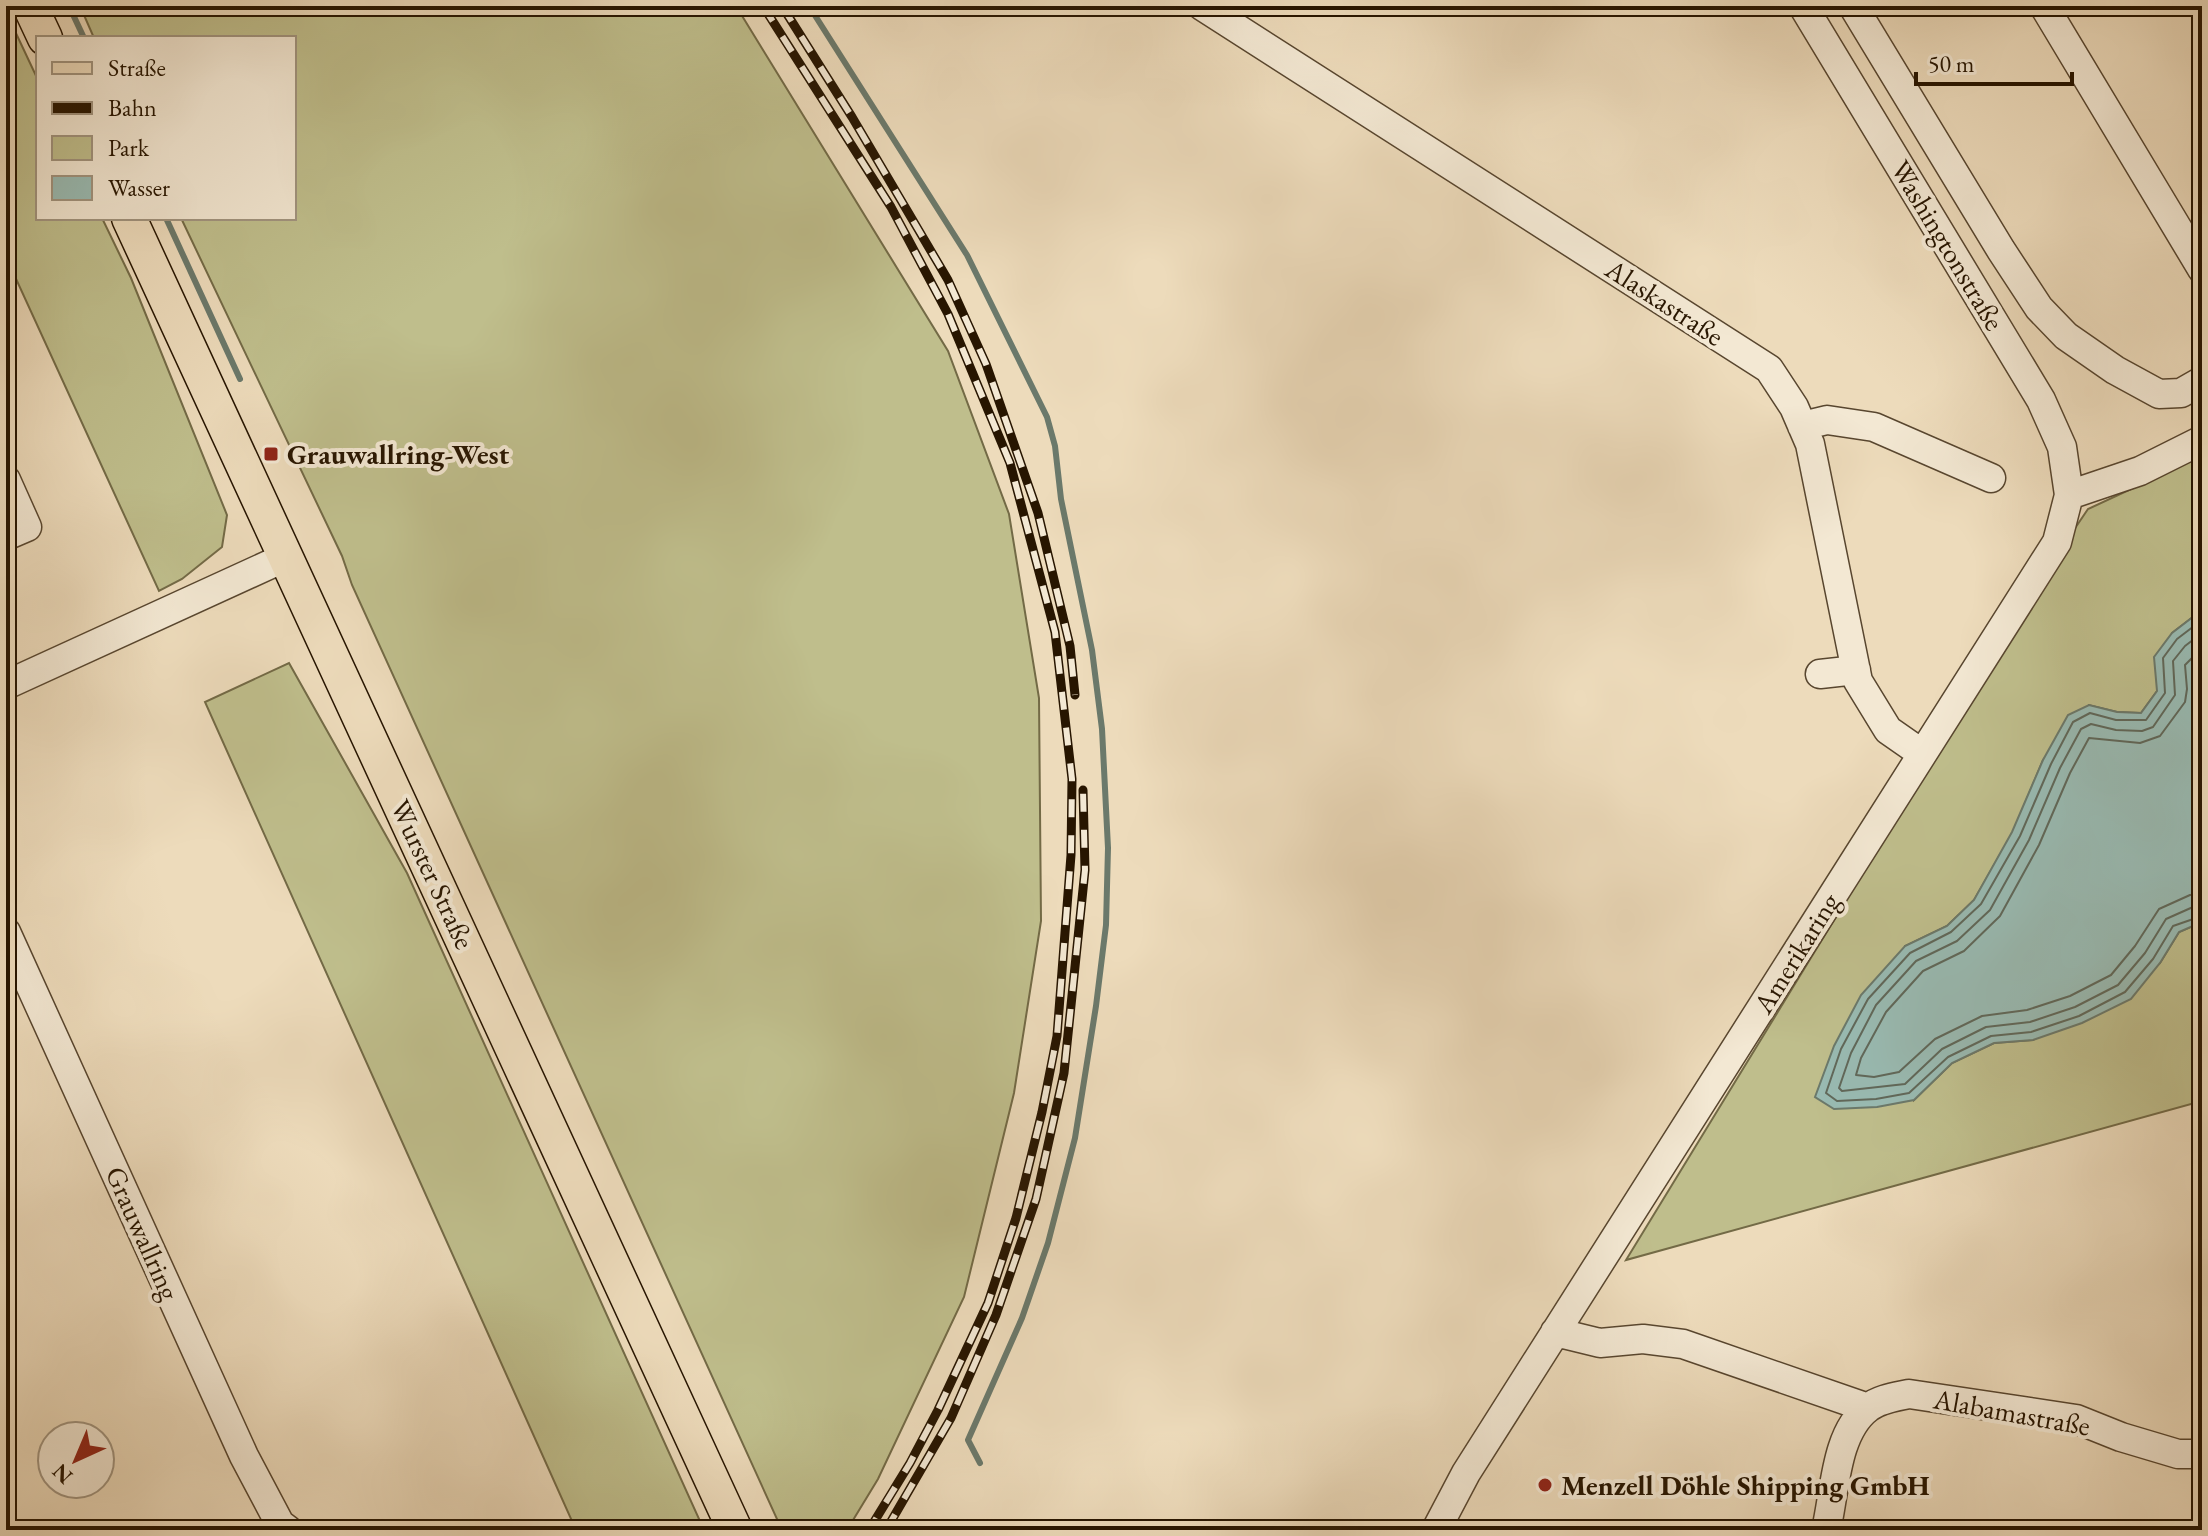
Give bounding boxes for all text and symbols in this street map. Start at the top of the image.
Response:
legend [36,36,296,220]
scale bar [1916,36,2072,86]
text: 50 m [1928,48,1975,79]
text: Straße [108,52,166,83]
text: Bahn [108,92,157,123]
text: Park [108,132,150,163]
street label: Washingtonstraße [1883,153,2013,337]
text: Wasser [108,172,170,203]
street label: Alaskastraße [1598,250,1731,354]
place label: Grauwallring-West [287,436,510,472]
marker: Grauwallring-West [262,445,280,463]
street label: Wurster Straße [383,794,483,955]
street label: Amerikaring [1744,885,1848,1021]
street label: Grauwallring [98,1161,189,1306]
street label: Alabamastraße [1930,1380,2093,1444]
north arrow [36,1420,116,1500]
text: N [46,1457,79,1491]
place label: Menzell Döhle Shipping GmbH [1561,1467,1930,1503]
marker: Menzell Döhle Shipping GmbH [1536,1476,1554,1494]

